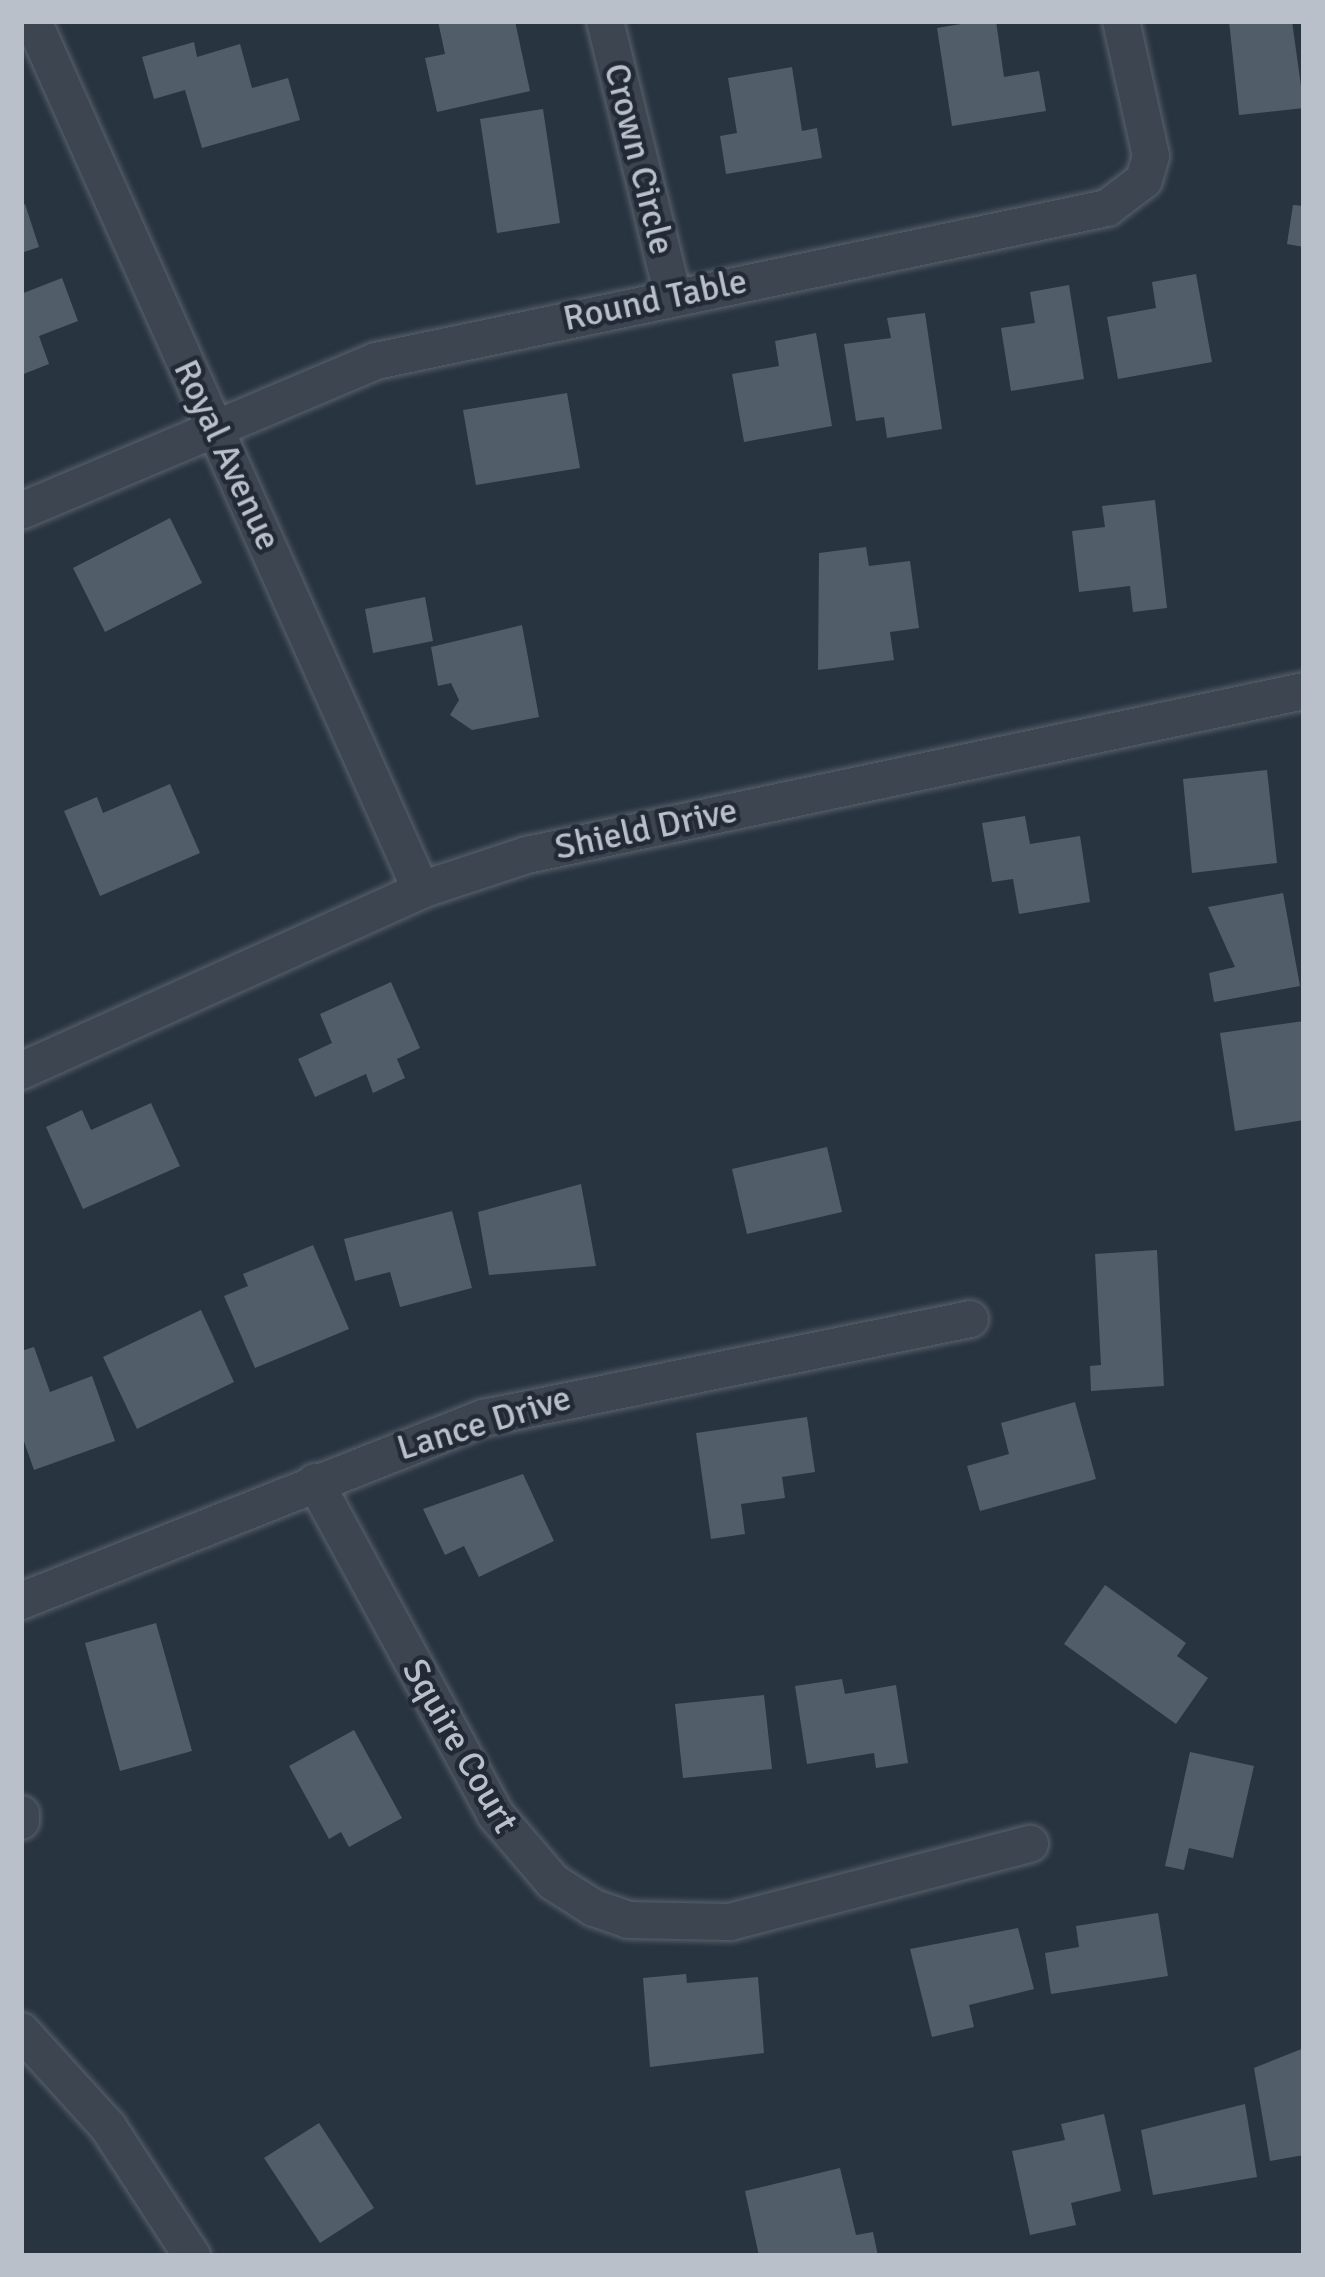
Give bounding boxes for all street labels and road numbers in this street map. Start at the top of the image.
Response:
street label: Crown Circle [594,59,684,259]
street label: Round Table [559,259,751,341]
street label: Royal Avenue [164,353,290,557]
street label: Shield Drive [551,789,741,869]
street label: Lance Drive [392,1376,576,1470]
street label: Squire Court [393,1651,527,1841]

